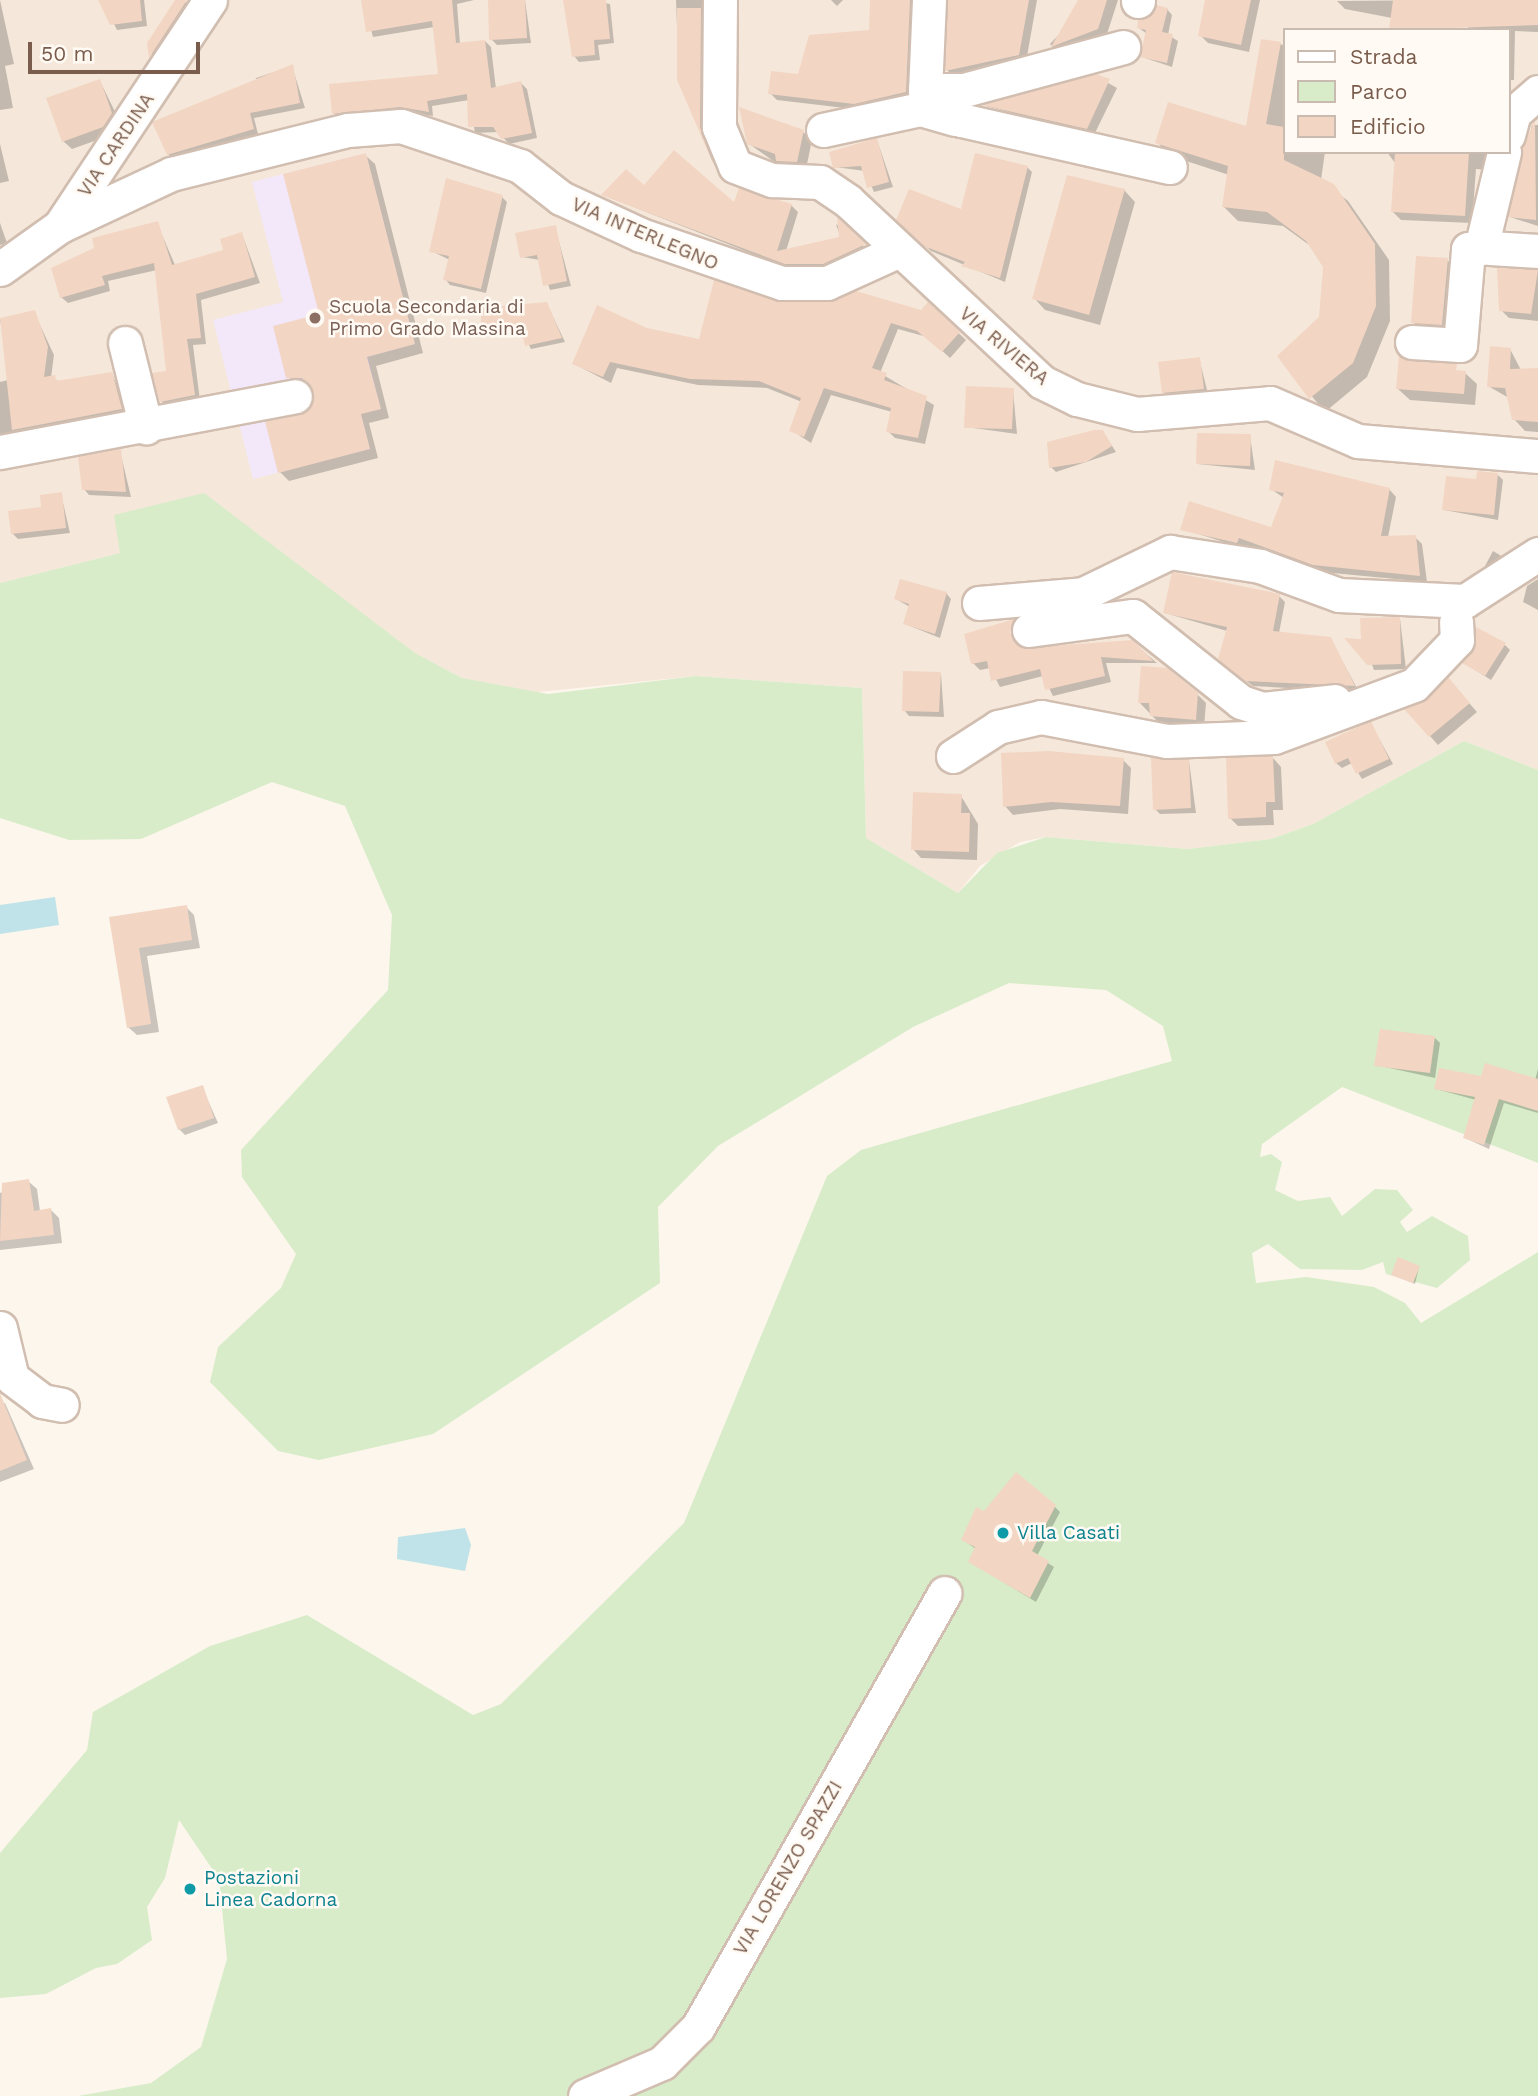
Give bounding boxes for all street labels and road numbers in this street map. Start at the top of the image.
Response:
street label: VIA CARDINA [73,88,159,202]
street label: VIA INTERLEGNO [568,193,722,275]
street label: VIA RIVIERA [954,302,1054,390]
street label: VIA LORENZO SPAZZI [729,1776,847,1960]

